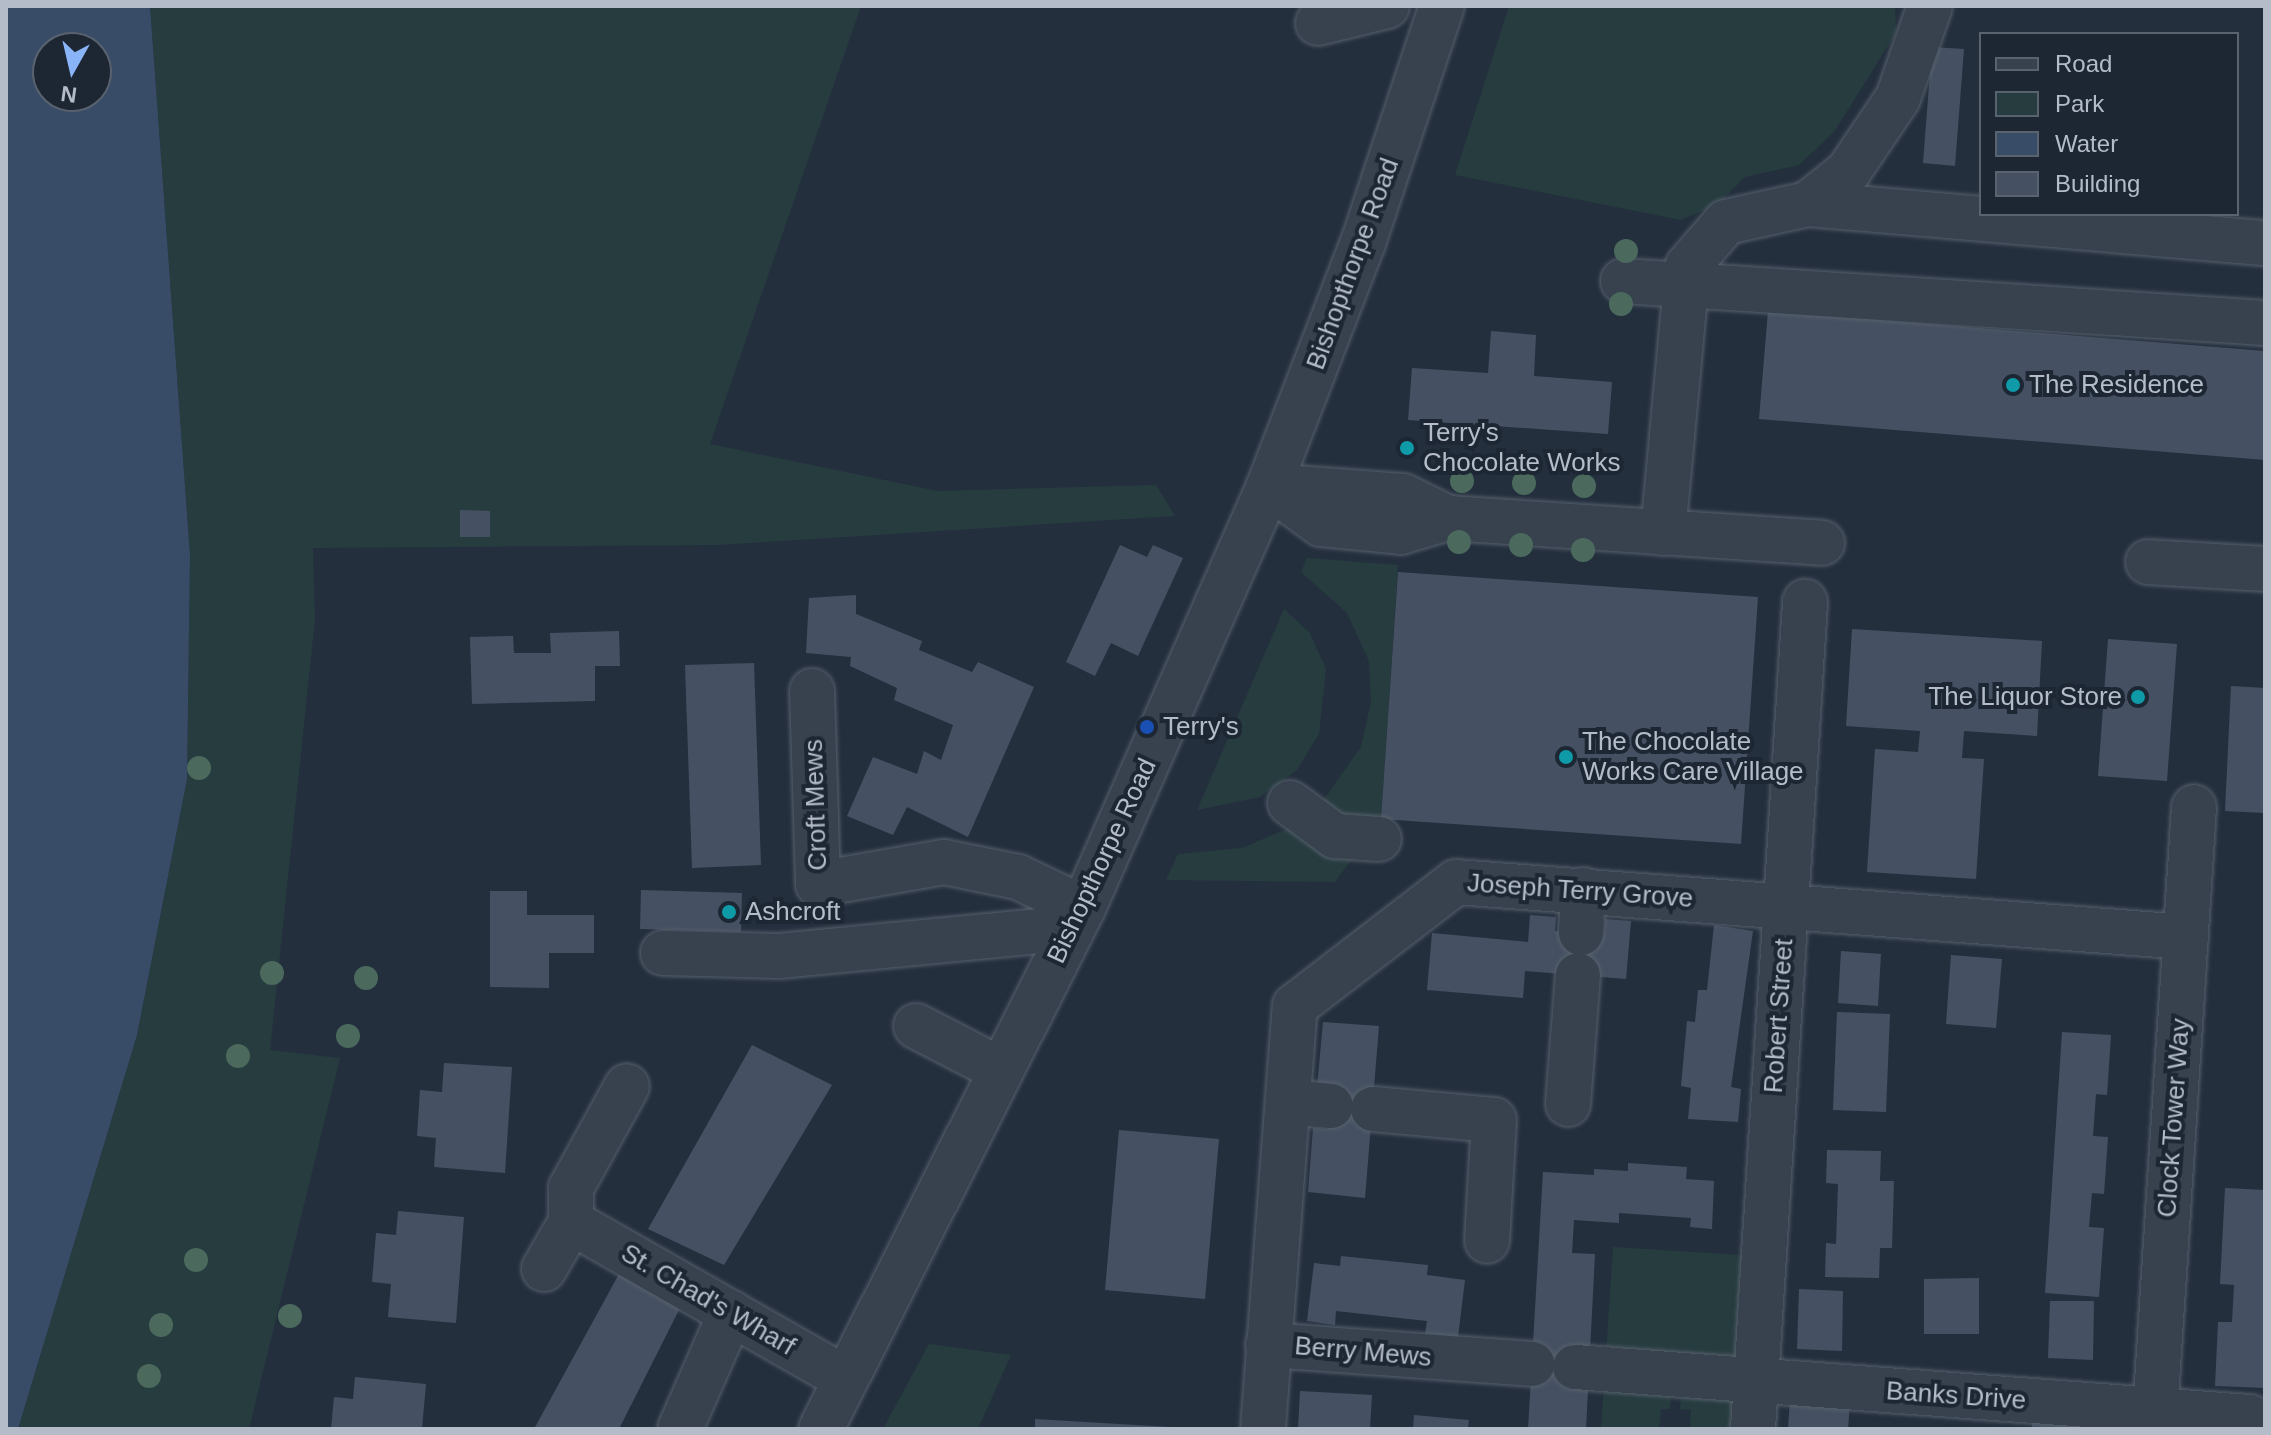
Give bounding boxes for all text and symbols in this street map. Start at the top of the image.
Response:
north arrow [32,32,112,112]
legend [1979,32,2239,216]
text: Road [2055,50,2112,77]
text: N [59,81,78,108]
text: Park [2055,90,2104,117]
text: Water [2055,130,2118,157]
street label: Bishopthorpe Road [1300,154,1406,374]
text: Building [2055,170,2140,197]
place label: The Residence [2029,369,2204,401]
marker: The Residence [2004,376,2022,394]
place label: Terry's Chocolate Works [1423,417,1620,478]
marker: Terry's Chocolate Works [1398,439,1416,457]
place label: The Liquor Store [1928,681,2122,713]
marker: The Liquor Store [2129,688,2147,706]
place label: Terry's [1163,711,1239,743]
marker: Terry's [1138,718,1156,736]
place label: The Chocolate Works Care Village [1582,726,1804,788]
street label: Croft Mews [798,739,834,871]
marker: The Chocolate Works Care Village [1557,748,1575,766]
street label: Bishopthorpe Road [1041,754,1163,968]
street label: Joseph Terry Grove [1466,868,1694,914]
place label: Ashcroft [745,896,840,928]
marker: Ashcroft [720,903,738,921]
street label: Robert Street [1758,938,1800,1094]
street label: Clock Tower Way [2151,1017,2197,1219]
street label: St. Chad's Wharf [615,1238,801,1362]
street label: Berry Mews [1293,1330,1433,1374]
street label: Banks Drive [1885,1376,2027,1416]

